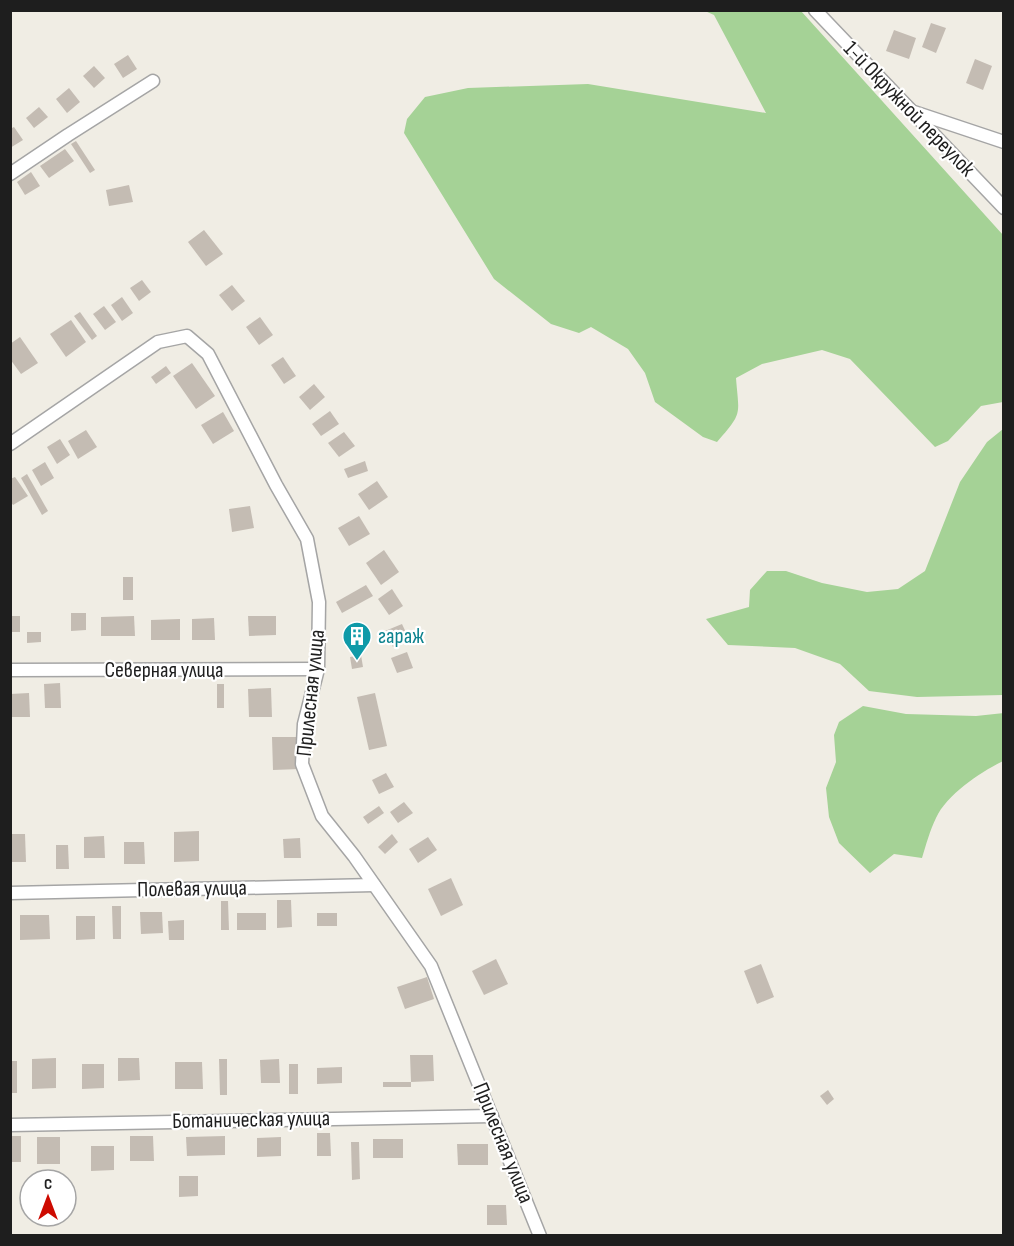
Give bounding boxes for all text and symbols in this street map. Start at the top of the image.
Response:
street label: 1-й Окружной переулок [838,36,981,183]
building icon: гараж [341,620,373,662]
place label: гараж [378,623,424,650]
street label: Прилесная улица [291,628,331,758]
street label: Северная улица [104,657,224,684]
street label: Полевая улица [137,875,247,903]
street label: Прилесная улица [467,1079,539,1207]
street label: Ботаническая улица [172,1105,330,1135]
north arrow [18,1168,78,1228]
text: С [44,1175,52,1194]

